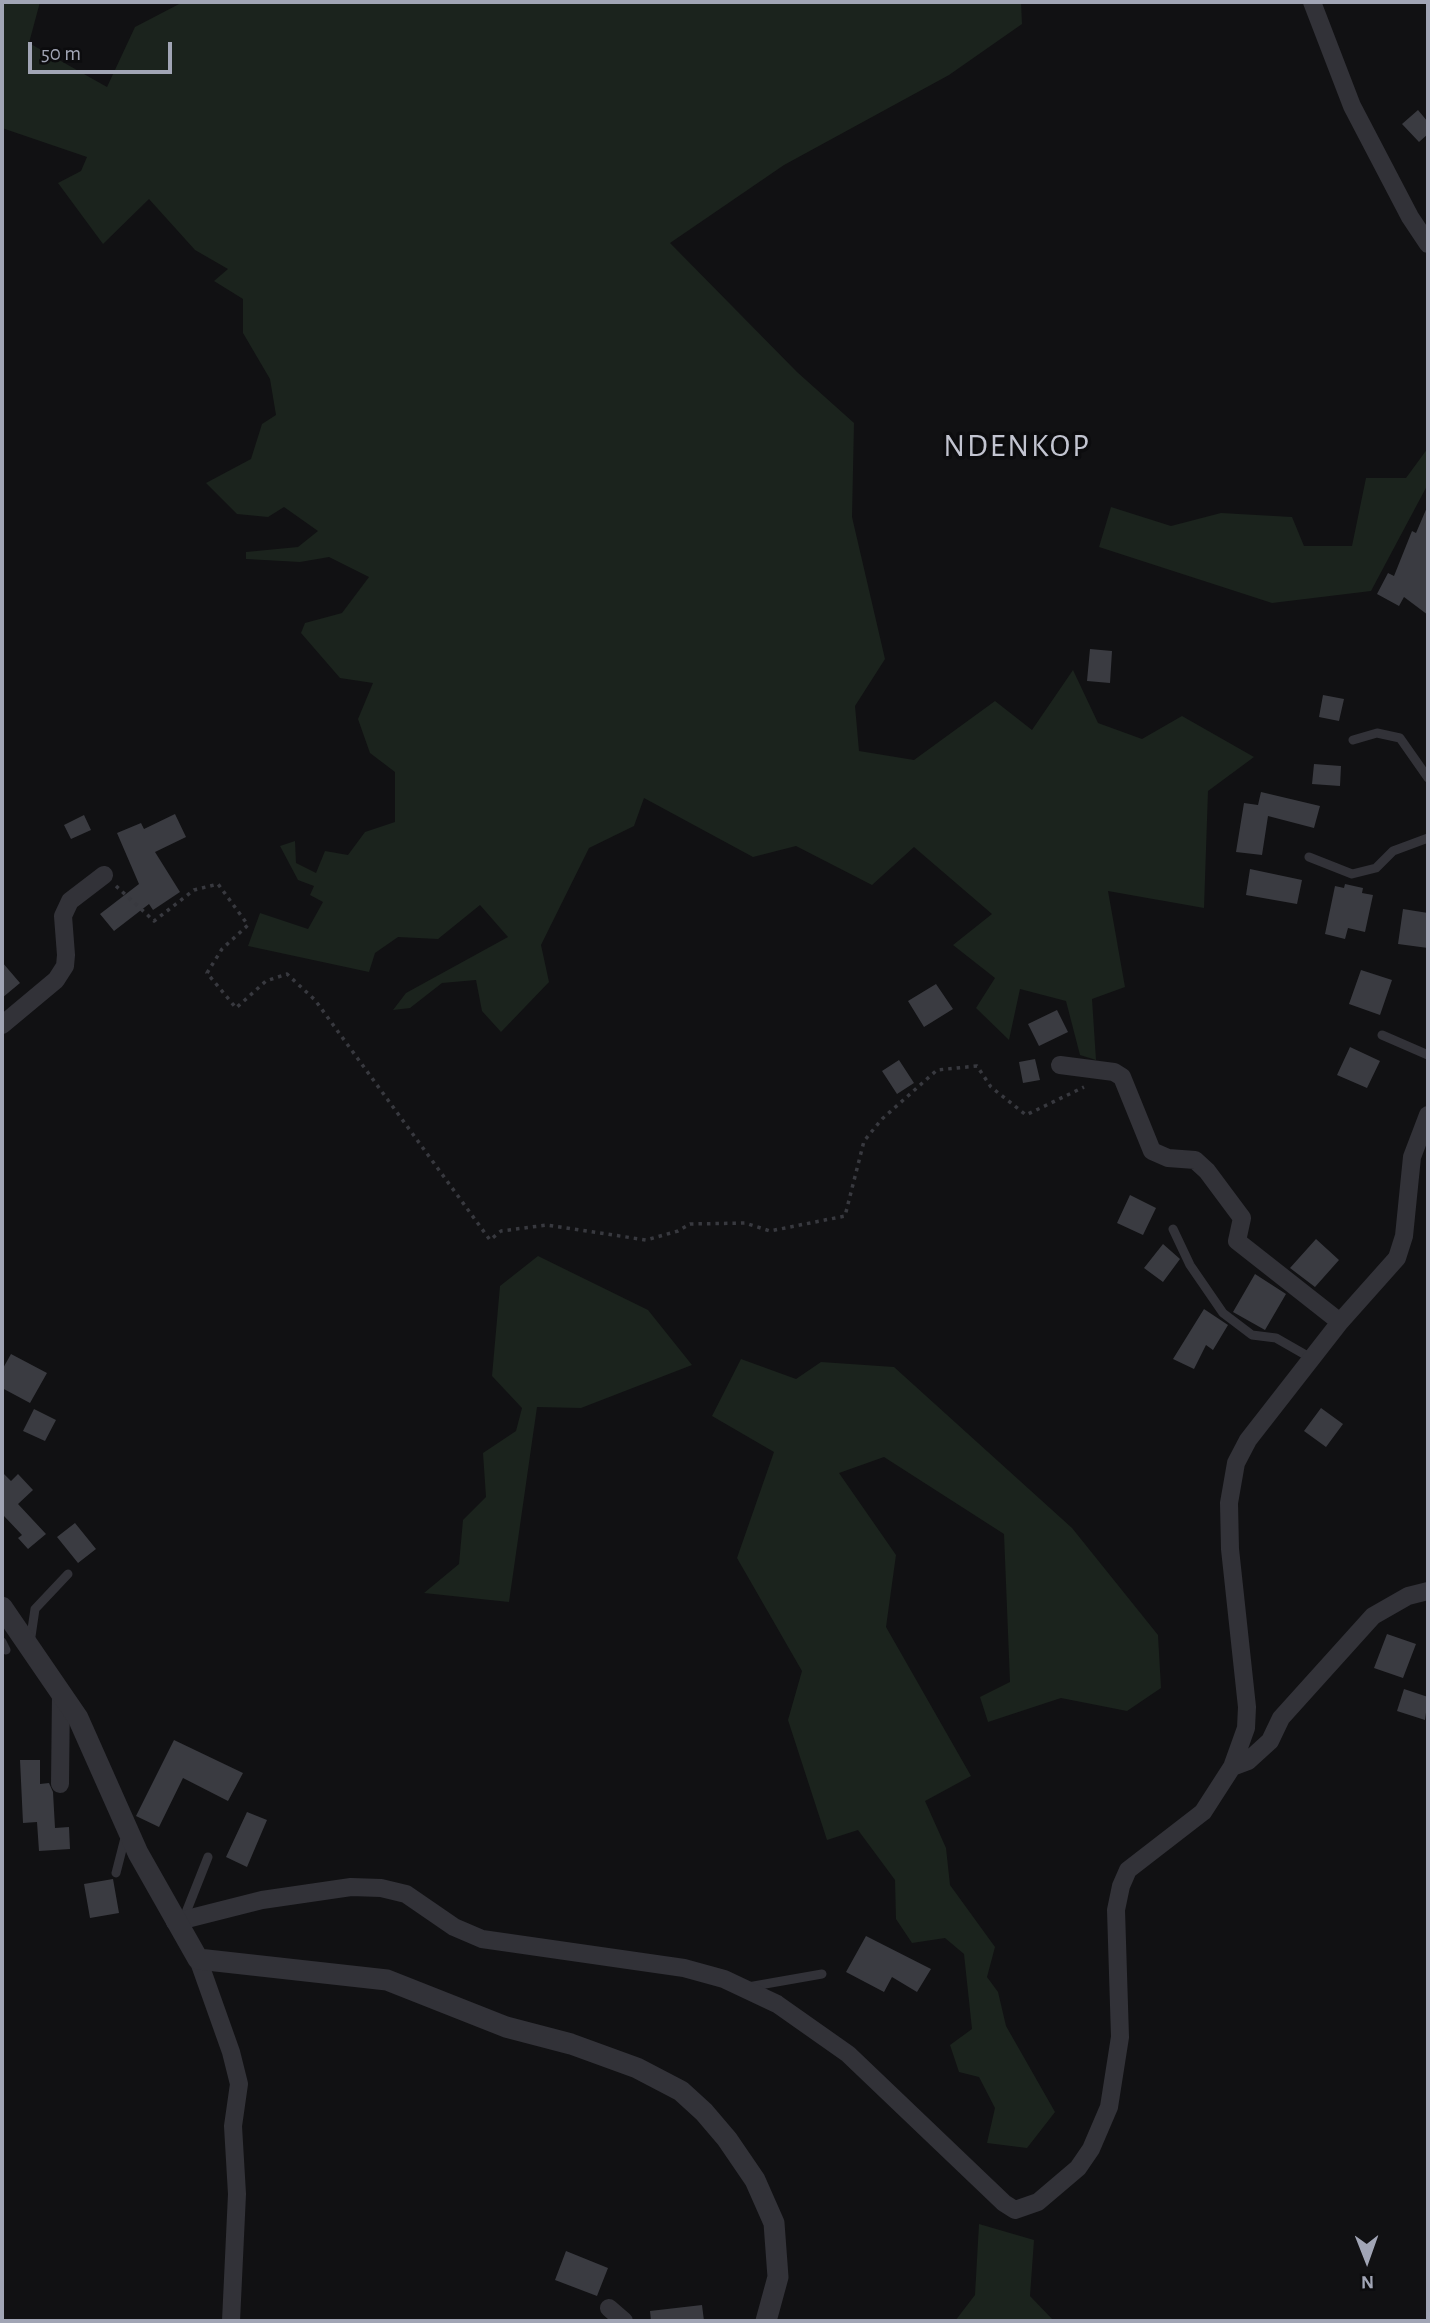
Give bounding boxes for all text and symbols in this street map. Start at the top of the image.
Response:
scale bar [32,28,175,72]
text: 50 m [41,43,81,64]
district label: NDENKOP [944,427,1090,465]
north arrow [1332,2225,1402,2295]
text: N [1361,2272,1374,2291]

